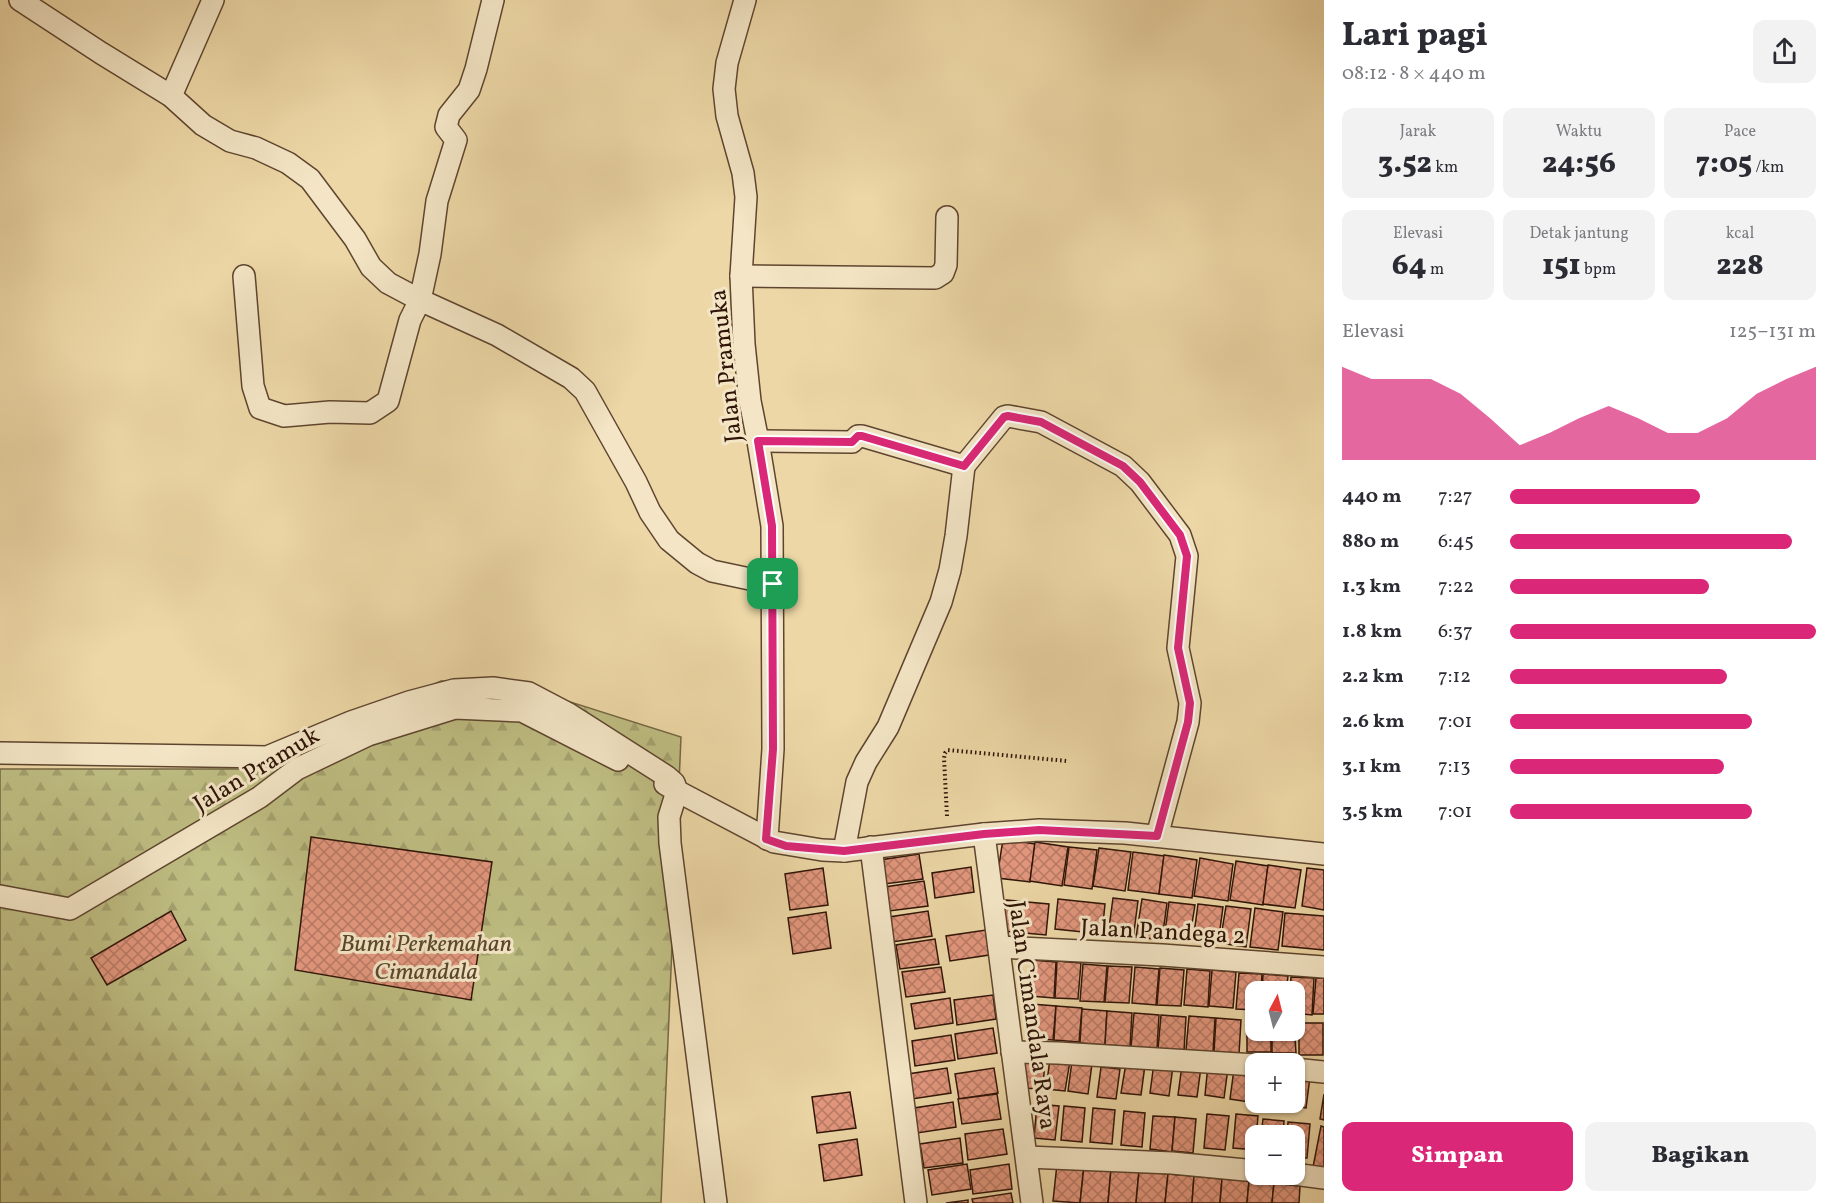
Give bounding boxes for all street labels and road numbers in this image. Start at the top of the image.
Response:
street label: Jalan Pramuka [702,287,752,444]
street label: Jalan Pramuk [187,720,327,822]
street label: Jalan Cimandala Raya [998,899,1064,1132]
street label: Jalan Pandega 2 [1080,912,1246,954]

